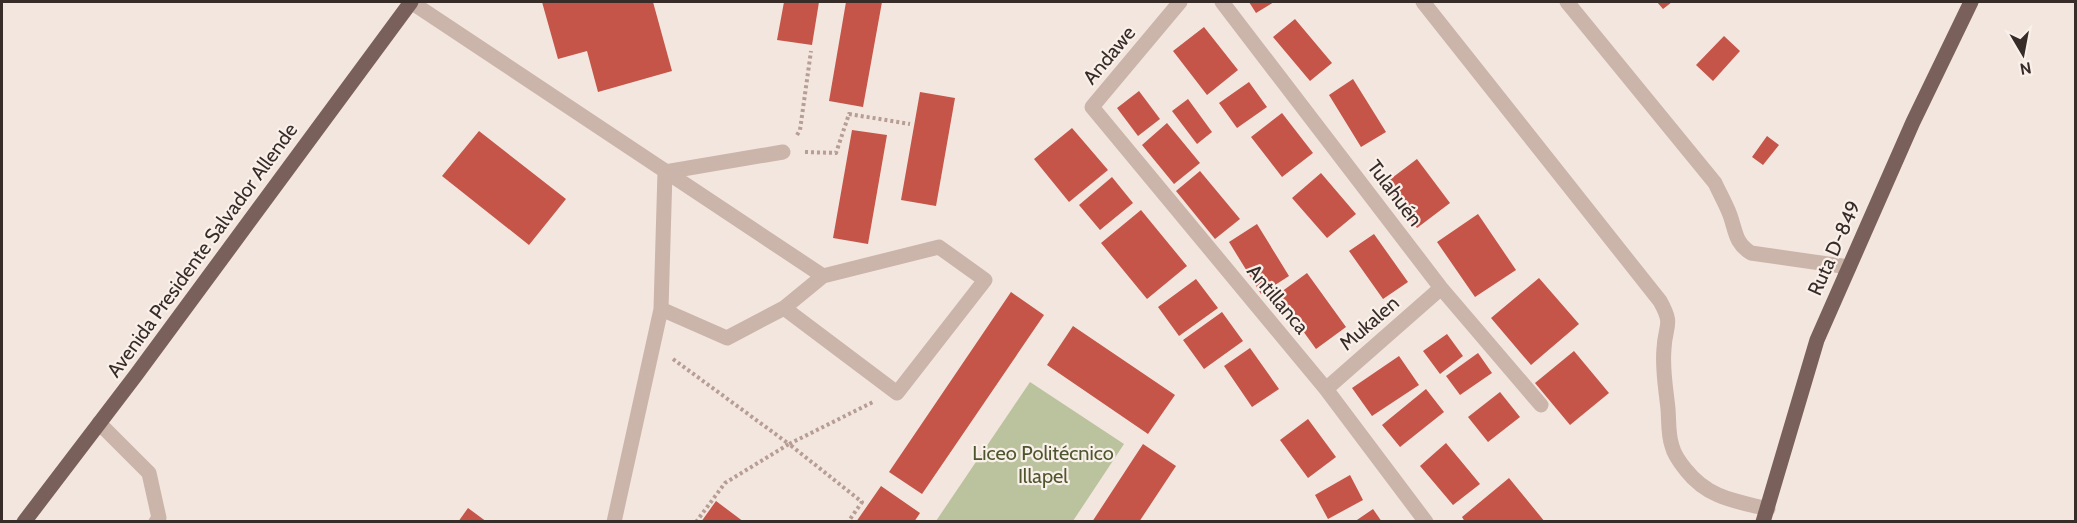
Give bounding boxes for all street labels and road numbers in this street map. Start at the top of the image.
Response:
street label: Andawe [1078,21,1140,89]
street label: Avenida Presidente Salvador Allende [102,118,302,382]
street label: Tulahuén [1362,155,1428,231]
street label: Ruta D-849 [1802,197,1866,299]
street label: Antillanca [1242,259,1314,339]
street label: Mukalen [1334,291,1404,355]

